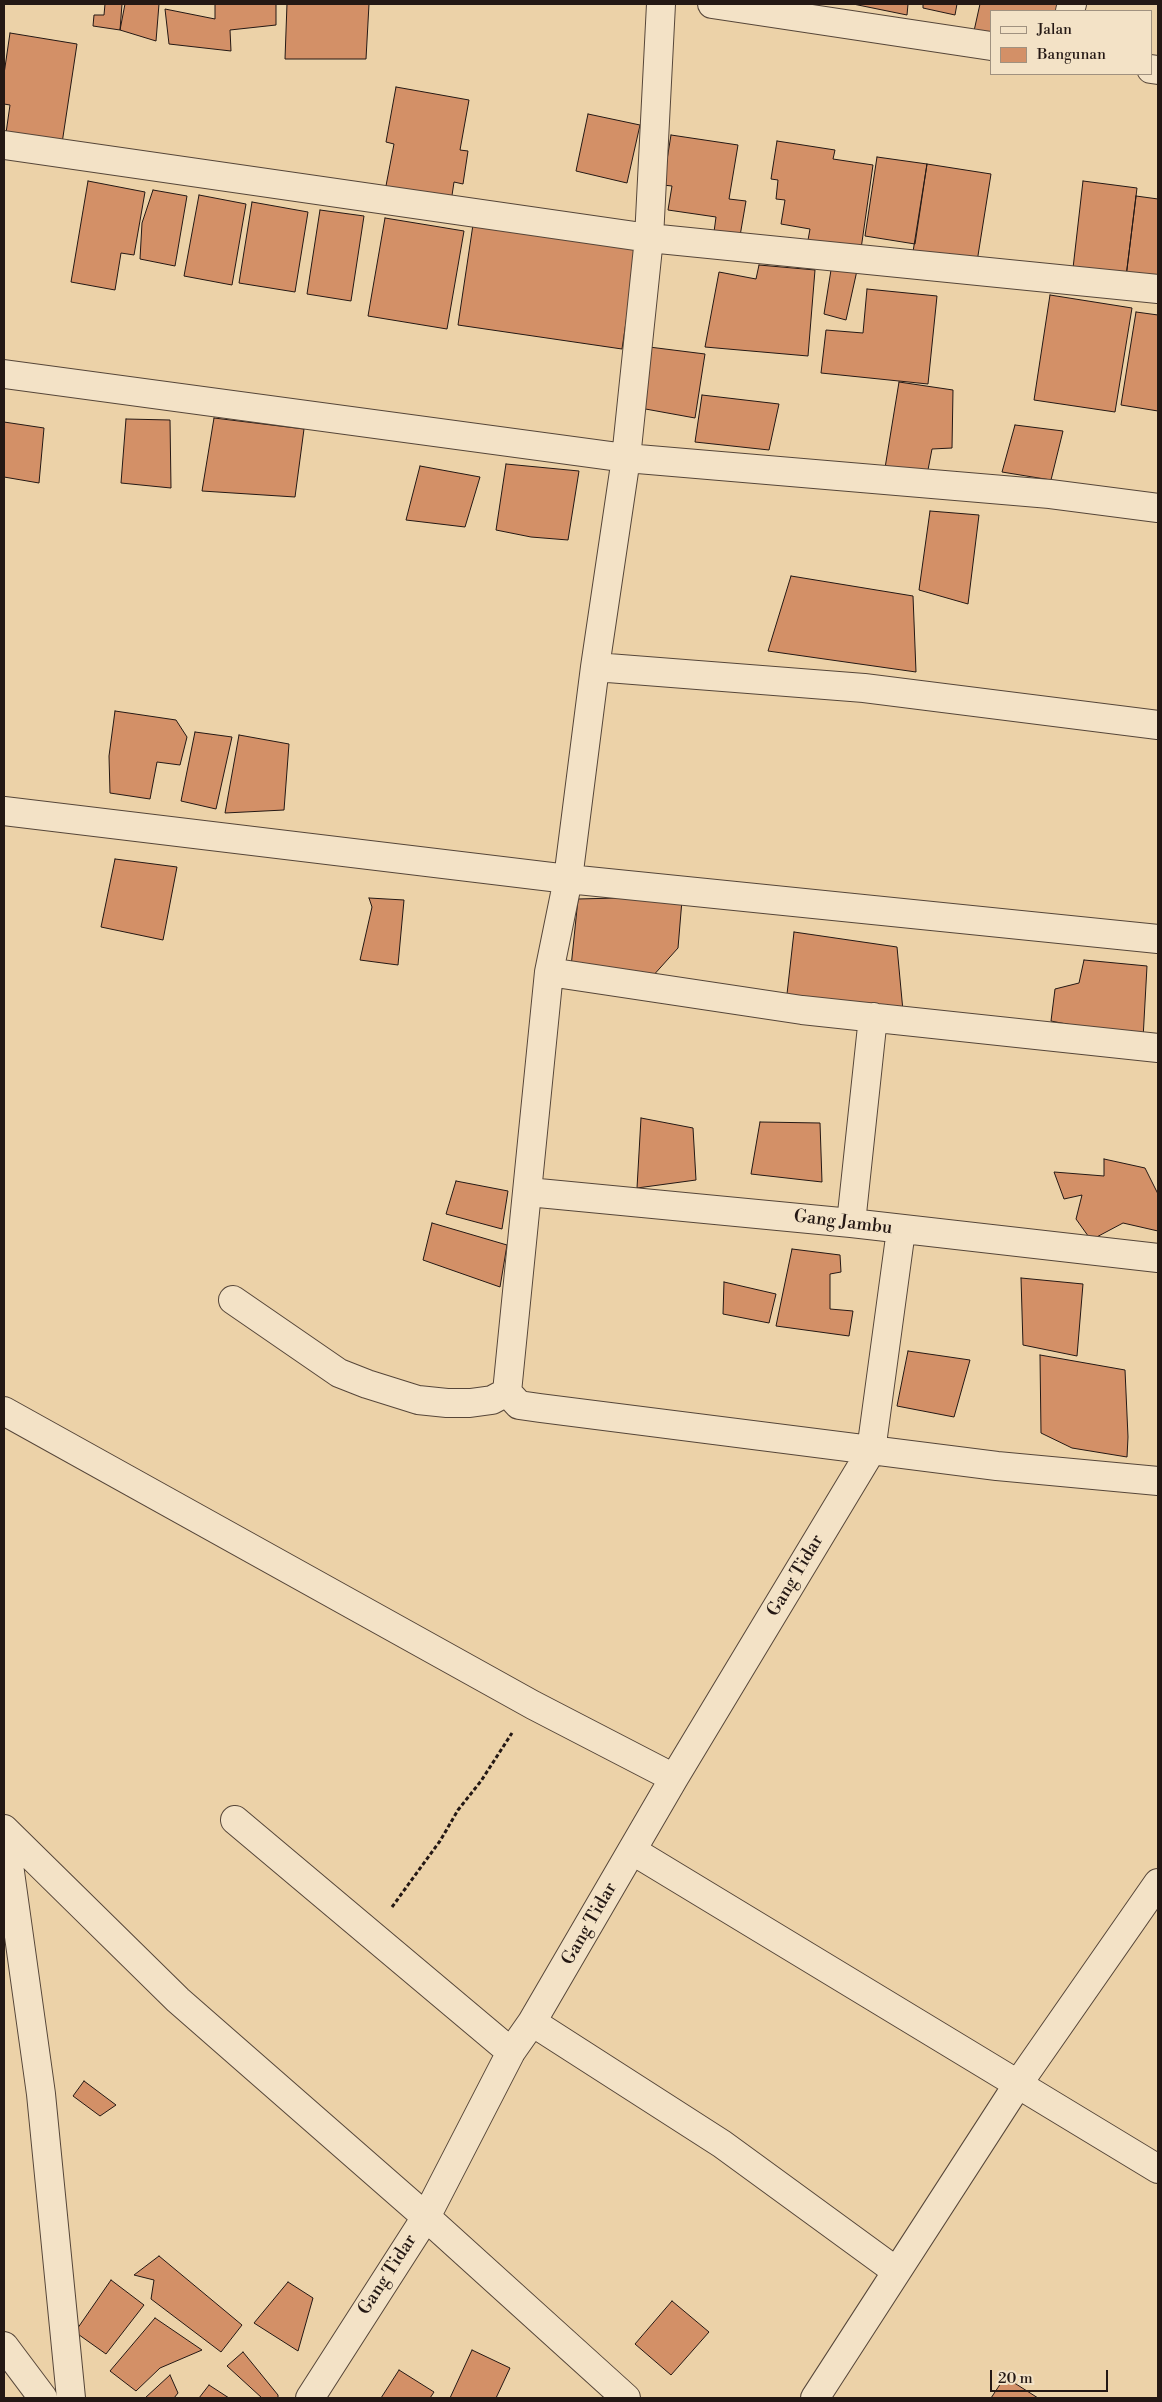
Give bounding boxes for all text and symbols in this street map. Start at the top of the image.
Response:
legend [990,10,1152,75]
text: Jalan [1037,20,1072,39]
text: Bangunan [1037,45,1106,64]
street label: Gang Jambu [792,1206,894,1240]
street label: Gang Tidar [763,1531,829,1621]
street label: Gang Tidar [558,1879,622,1969]
street label: Gang Tidar [354,2231,422,2319]
scale bar [992,2360,1110,2392]
text: 20 m [998,2369,1033,2388]

